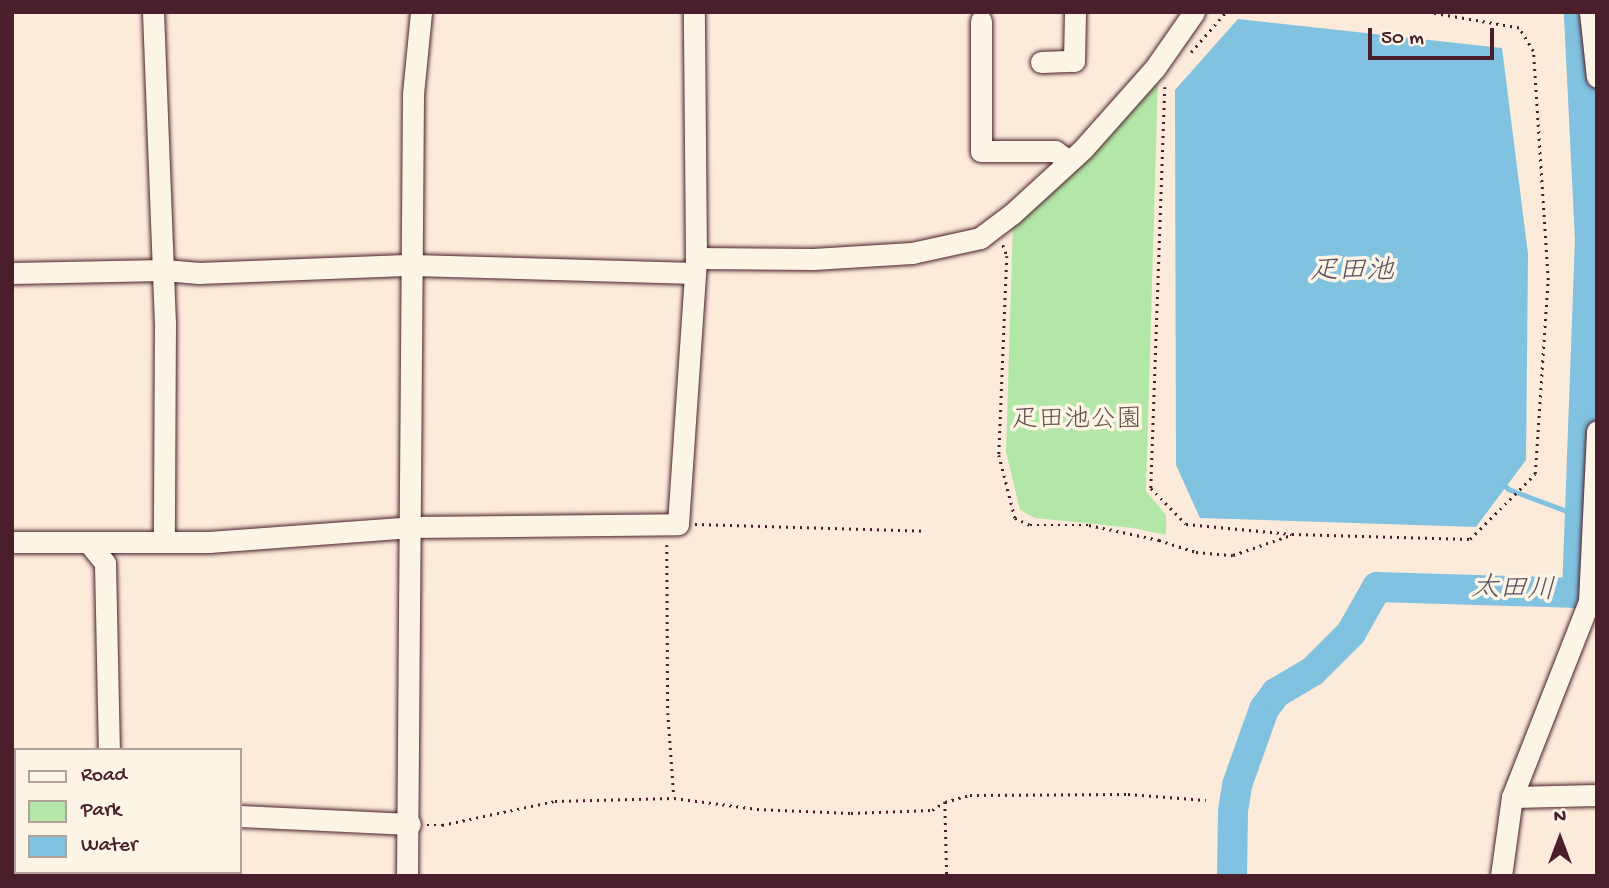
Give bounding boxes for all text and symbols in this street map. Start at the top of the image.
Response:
scale bar [1371,14,1497,58]
text: 50 m [1381,27,1424,52]
water label: 疋田池 [1310,256,1394,290]
park label: 疋田池公園 [1012,406,1142,438]
water label: 太田川 [1470,573,1556,609]
legend [14,748,242,874]
text: Road [81,764,127,789]
text: Park [81,799,121,824]
north arrow [1525,804,1595,874]
text: N [1554,806,1566,829]
text: Water [81,834,137,859]

